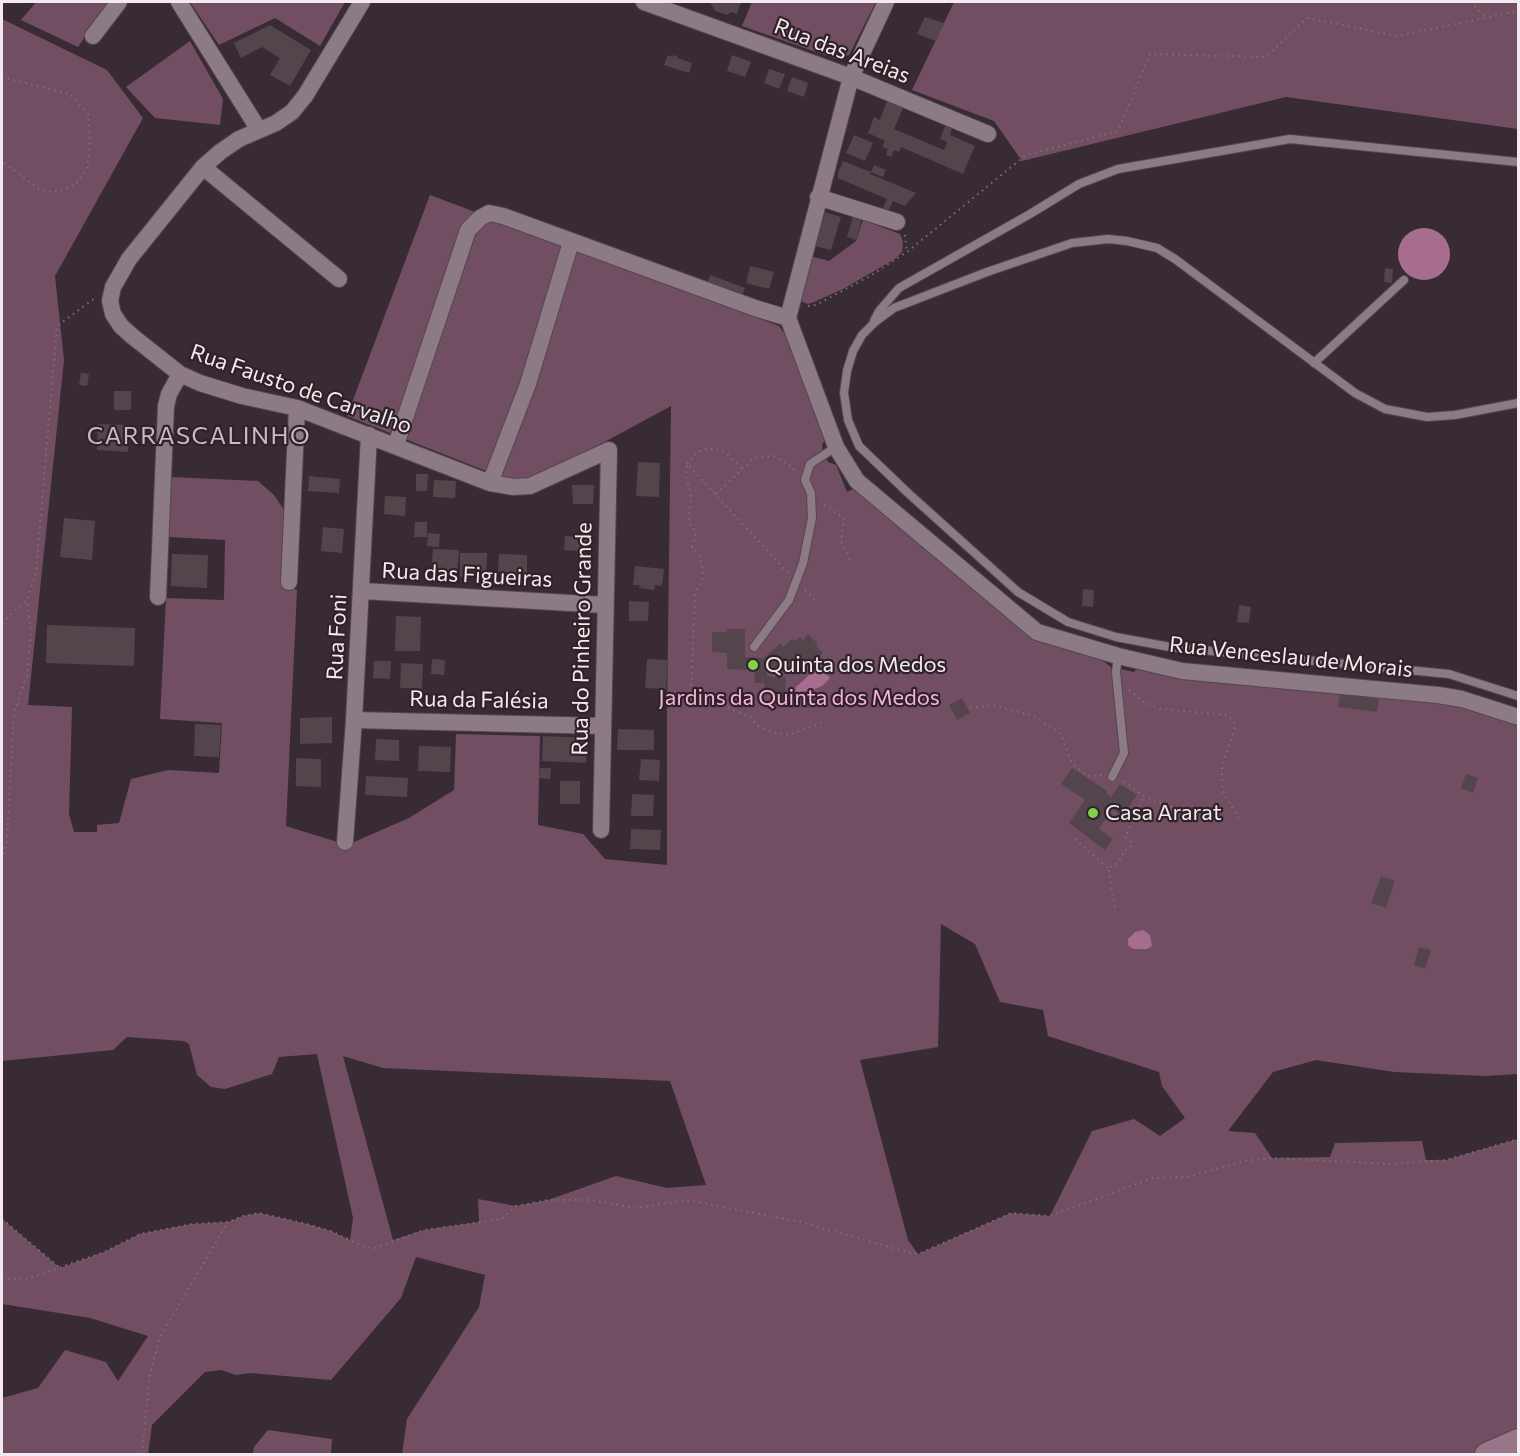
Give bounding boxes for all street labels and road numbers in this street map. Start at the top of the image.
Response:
street label: Rua das Areias [770,13,914,89]
street label: Rua Fausto de Carvalho [187,339,415,439]
street label: Rua do Pinheiro Grande [567,522,597,756]
street label: Rua das Figueiras [381,557,553,593]
street label: Rua Foni [322,593,352,681]
street label: Rua Venceslau de Morais [1168,631,1414,683]
street label: Rua da Falésia [409,686,549,714]

